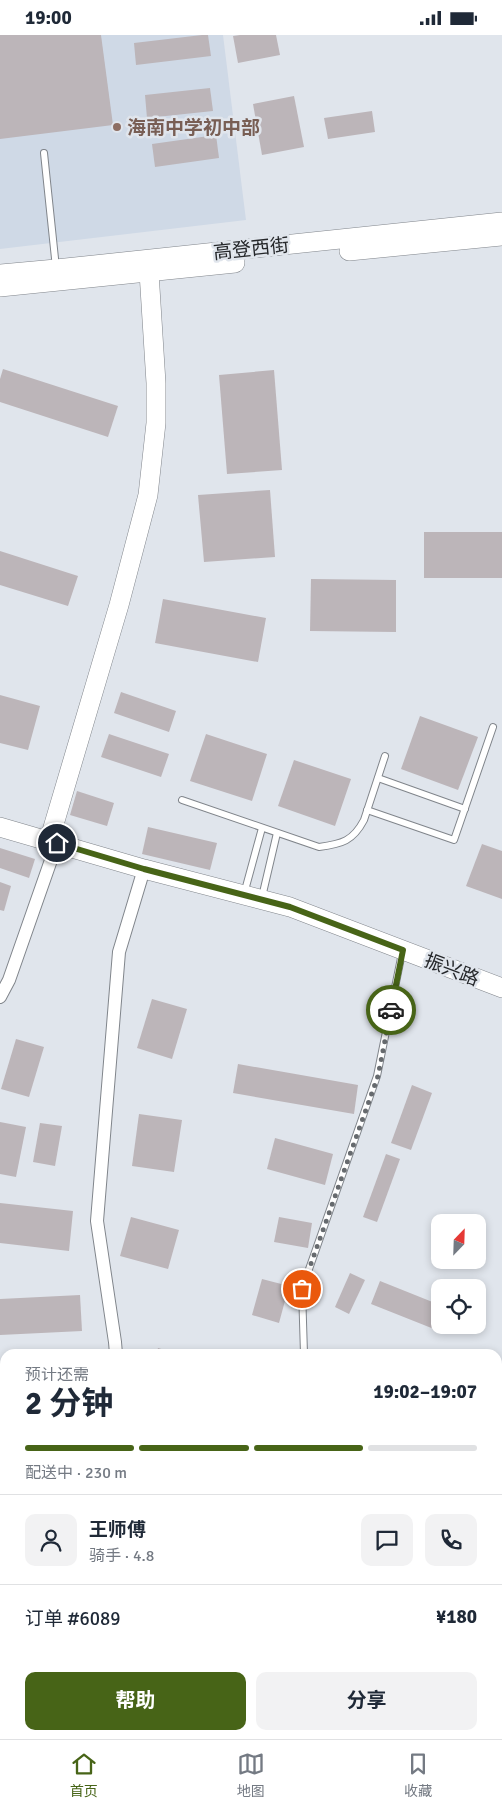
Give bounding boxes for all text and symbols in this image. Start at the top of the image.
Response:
text: 19:00 [25,6,72,30]
place label: 海南中学初中部 [127,116,260,140]
marker: 海南中学初中部 [111,121,123,133]
street label: 高登西街 [212,233,290,265]
pin [36,822,78,864]
icon: home [43,829,71,857]
street label: 振兴路 [421,949,483,991]
courier [366,985,416,1035]
icon: car [377,996,405,1024]
north arrow [431,1214,486,1269]
map controls [431,1214,486,1334]
pin [281,1268,323,1310]
icon: bag [288,1275,316,1303]
button: locate [431,1279,486,1334]
text: 预计还需 [25,1365,89,1385]
text: 19:02–19:07 [373,1380,477,1404]
text: 2 分钟 [25,1384,113,1423]
text: 配送中 · 230 m [25,1463,127,1483]
button: person [25,1514,77,1566]
button: chat [361,1514,413,1566]
button: phone [425,1514,477,1566]
text: 王师傅 [89,1518,146,1542]
text: 骑手 · 4.8 [89,1546,154,1566]
text: ¥180 [436,1605,477,1629]
text: 订单 #6089 [25,1607,120,1631]
button: 帮助 [25,1672,246,1730]
button: 分享 [256,1672,477,1730]
tab: 首页 [70,1750,98,1800]
tab: 地图 [237,1750,265,1800]
tab: 收藏 [404,1750,432,1800]

